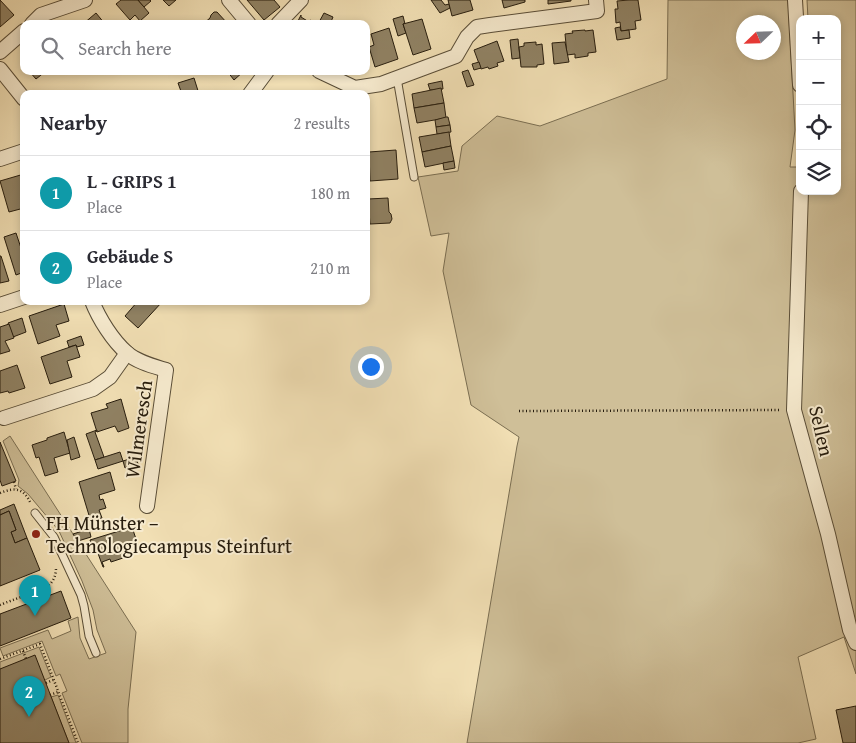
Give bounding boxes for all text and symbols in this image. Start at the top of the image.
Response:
north arrow [736,15,781,60]
map controls [796,15,841,195]
button: + [796,15,841,60]
search box [20,20,370,75]
icon: search [38,34,66,62]
text: Search here [78,34,172,62]
button: − [796,60,841,105]
button: locate [796,105,841,150]
text: Nearby [40,107,107,138]
text: 2 results [293,111,350,135]
button: layers [796,150,841,195]
text: L - GRIPS 1 [87,167,177,195]
text: 1 [52,181,60,205]
text: 180 m [310,181,350,205]
text: Place [87,195,122,219]
text: Gebäude S [87,242,173,270]
text: 2 [52,256,60,280]
text: 210 m [310,256,350,280]
text: Place [87,270,122,294]
your location [358,354,384,380]
street label: Wilmeresch [117,378,159,480]
street label: Sellen [802,403,842,459]
place label: FH Münster – Technologiecampus Steinfurt [46,508,292,560]
marker: FH Münster – Technologiecampus Steinfurt [30,528,42,540]
pin: 1 [19,575,51,616]
pin: 2 [13,676,45,717]

